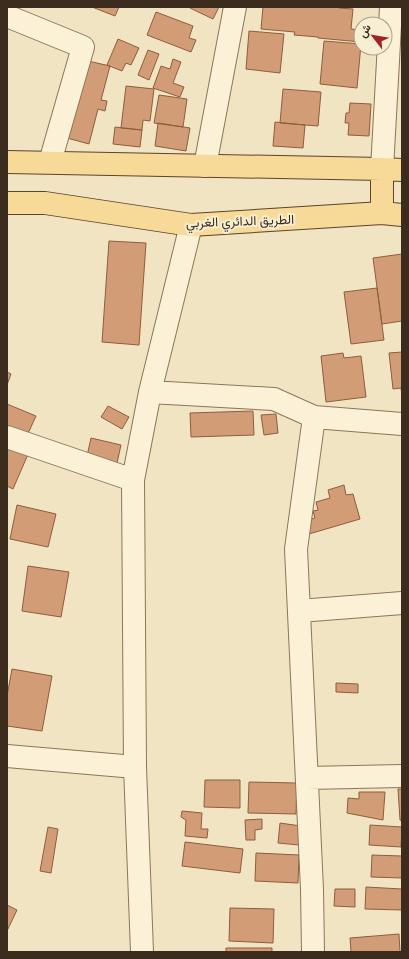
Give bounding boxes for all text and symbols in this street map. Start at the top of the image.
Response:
north arrow [353,16,393,56]
text: ش [356,22,374,40]
street label: الطريق الدائري الغربي [186,212,295,233]

